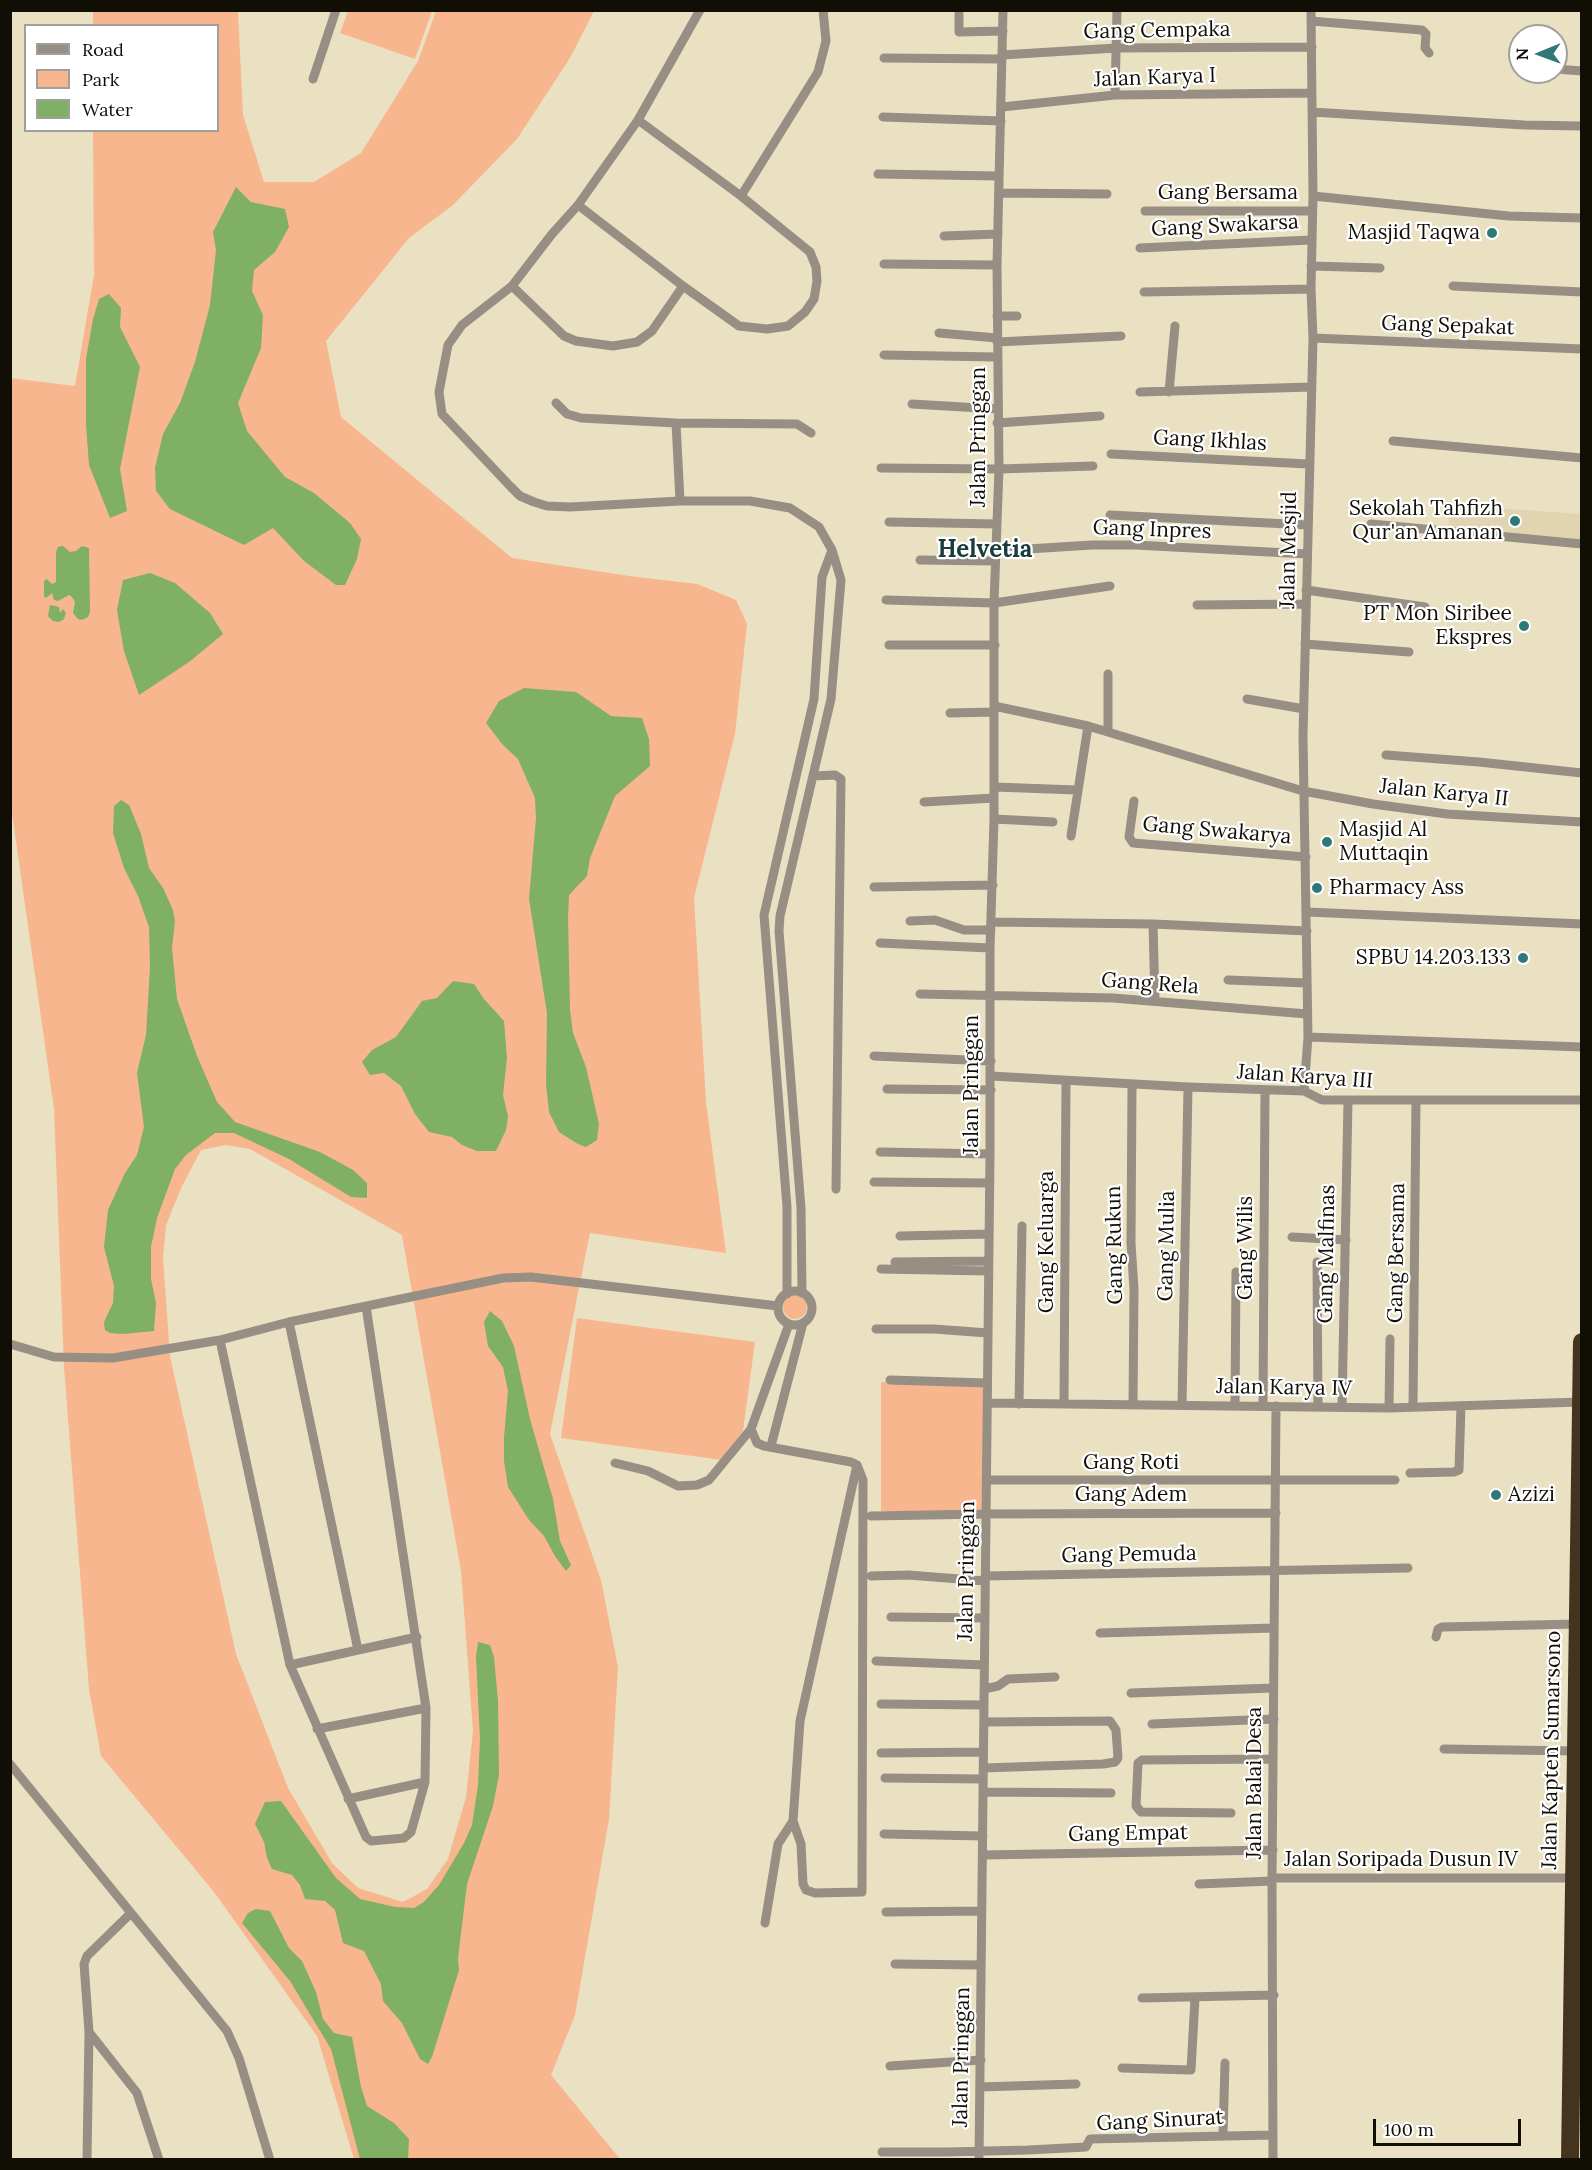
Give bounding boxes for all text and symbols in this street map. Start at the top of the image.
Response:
street label: Gang Cempaka [1083,17,1231,45]
legend [24,24,219,132]
north arrow [1508,24,1568,84]
text: Road [82,38,124,61]
text: N [1512,48,1532,61]
street label: Jalan Karya I [1093,63,1217,93]
text: Park [82,68,119,91]
text: Water [82,98,133,121]
street label: Gang Bersama [1158,180,1298,206]
street label: Gang Swakarsa [1151,210,1299,242]
place label: Masjid Taqwa [1348,220,1480,246]
marker: Masjid Taqwa [1485,226,1499,240]
street label: Gang Sepakat [1381,311,1515,341]
street label: Jalan Pringgan [966,367,992,507]
street label: Gang Ikhlas [1152,425,1268,457]
street label: Jalan Mesjid [1275,491,1303,609]
place label: Sekolah Tahfizh Qur'an Amanan [1349,496,1503,546]
marker: Sekolah Tahfizh Qur'an Amanan [1508,514,1522,528]
street label: Gang Inpres [1092,515,1212,545]
district label: Helvetia [938,536,1032,564]
place label: PT Mon Siribee Ekspres [1363,601,1512,651]
marker: PT Mon Siribee Ekspres [1517,619,1531,633]
street label: Jalan Karya II [1378,774,1510,812]
street label: Gang Swakarya [1141,812,1293,850]
place label: Masjid Al Muttaqin [1339,817,1429,867]
marker: Masjid Al Muttaqin [1320,835,1334,849]
place label: Pharmacy Ass [1329,875,1464,901]
marker: Pharmacy Ass [1310,881,1324,895]
place label: SPBU 14.203.133 [1356,945,1511,971]
marker: SPBU 14.203.133 [1516,951,1530,965]
street label: Gang Rela [1100,968,1200,1000]
street label: Jalan Pringgan [959,1015,985,1155]
street label: Jalan Karya III [1236,1060,1374,1094]
street label: Gang Keluarga [1034,1171,1060,1313]
street label: Gang Bersama [1383,1183,1411,1323]
street label: Gang Malfinas [1313,1184,1341,1324]
street label: Gang Rukun [1101,1185,1129,1305]
street label: Gang Mulia [1153,1190,1181,1302]
street label: Gang Wilis [1233,1196,1259,1300]
street label: Jalan Karya IV [1216,1374,1352,1402]
street label: Gang Roti [1083,1450,1179,1476]
street label: Gang Adem [1075,1482,1187,1508]
place label: Azizi [1508,1482,1555,1508]
marker: Azizi [1489,1488,1503,1502]
street label: Jalan Pringgan [953,1501,981,1641]
street label: Gang Pemuda [1061,1541,1197,1569]
street label: Jalan Kapten Sumarsono [1537,1630,1567,1870]
street label: Jalan Balai Desa [1242,1707,1268,1859]
street label: Gang Empat [1068,1820,1188,1848]
street label: Jalan Soripada Dusun IV [1284,1847,1518,1873]
street label: Jalan Pringgan [948,1987,976,2127]
street label: Gang Sinurat [1096,2105,1224,2137]
scale bar [1376,2107,1524,2145]
text: 100 m [1384,2118,1434,2141]

